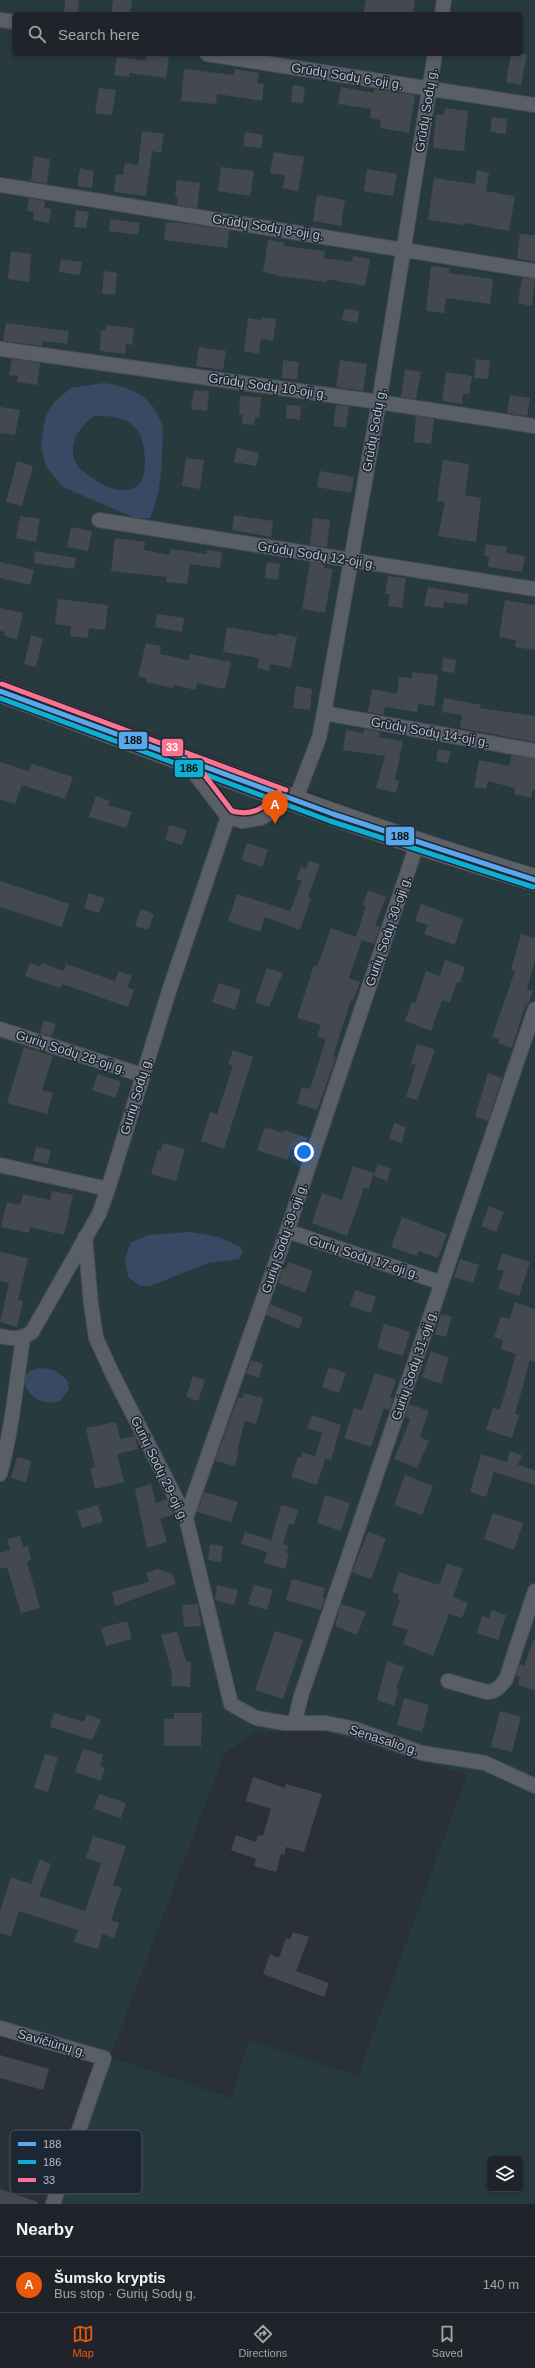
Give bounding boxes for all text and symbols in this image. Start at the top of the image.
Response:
search box [12,12,523,56]
icon: search [26,23,48,45]
text: Search here [58,26,140,43]
street label: Grūdų Sodų 6-oji g. [290,60,404,92]
street label: Grūdų Sodų g. [412,67,440,153]
street label: Grūdų Sodų 8-oji g. [211,211,325,243]
street label: Grūdų Sodų 10-oji g. [208,370,328,402]
street label: Grūdų Sodų g. [359,387,389,473]
street label: Grūdų Sodų 12-oji g. [257,538,377,572]
street label: Grūdų Sodų 14-oji g. [370,714,490,750]
line badge: 188 [118,731,148,750]
text: 188 [124,734,142,746]
line badge: 33 [161,738,184,757]
text: 33 [166,741,178,753]
line badge: 186 [174,759,204,778]
text: 186 [180,762,198,774]
pin: A [262,791,288,824]
line badge: 188 [385,826,415,846]
text: 188 [391,830,409,842]
street label: Gurių Sodų 30-oji g. [362,874,414,988]
street label: Gurių Sodų 28-oji g. [14,1027,128,1077]
street label: Gurių Sodų g. [117,1055,155,1137]
your location [294,1142,314,1162]
street label: Gurių Sodų 30-oji g. [258,1181,310,1295]
street label: Gurių Sodų 17-oji g. [307,1232,421,1282]
street label: Gurių Sodų 31-oji g. [388,1308,440,1422]
street label: Gurių Sodų 29-oji g. [128,1414,192,1524]
street label: Senasalio g. [348,1722,420,1758]
street label: Savičiūnų g. [16,2026,88,2060]
legend [10,2130,142,2194]
text: 188 [43,2138,61,2150]
text: 186 [43,2156,61,2168]
map controls [487,2156,523,2192]
button: layers [487,2156,523,2192]
text: 33 [43,2174,55,2186]
text: Nearby [16,2220,74,2239]
text: Šumsko kryptis [54,2269,166,2286]
text: A [24,2277,34,2292]
text: 140 m [483,2277,519,2292]
text: Bus stop · Gurių Sodų g. [54,2286,196,2301]
tab: Map [72,2323,94,2359]
tab: Directions [238,2323,287,2359]
tab: Saved [432,2323,463,2359]

